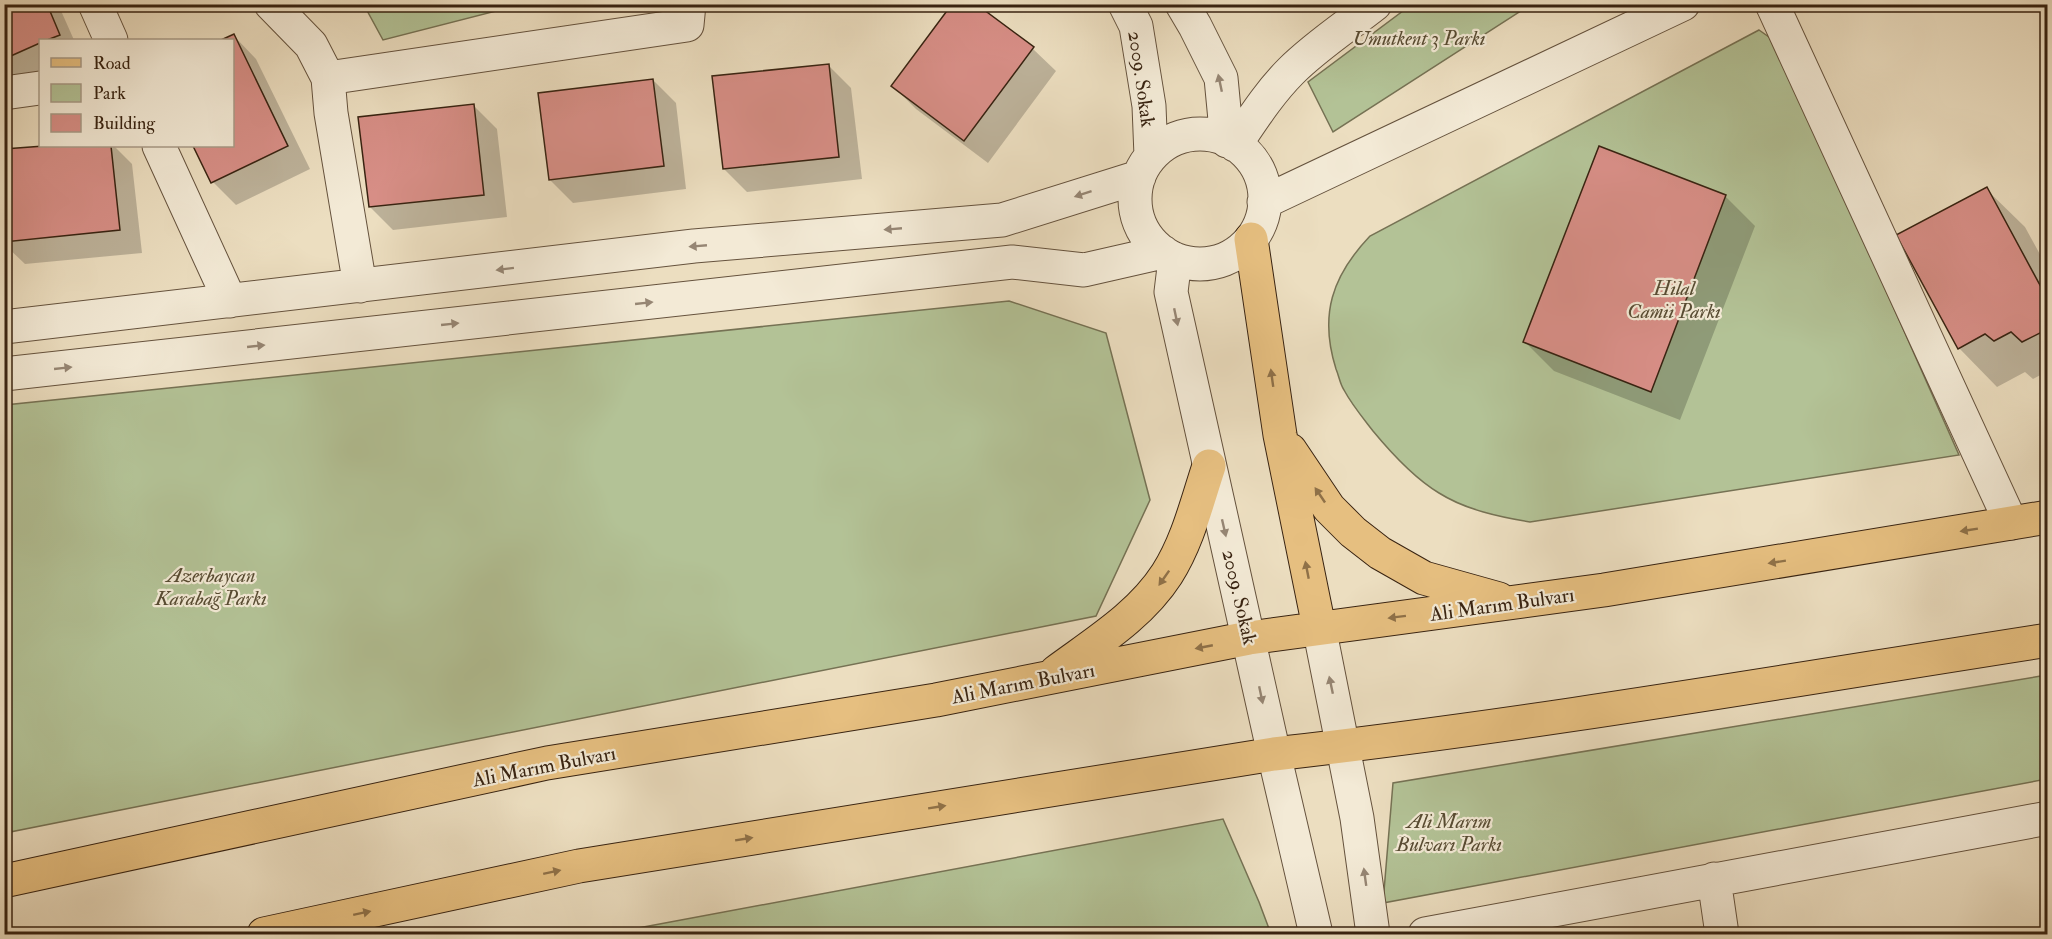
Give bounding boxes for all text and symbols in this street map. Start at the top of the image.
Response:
park label: Umutkent 3 Parkı [1353,26,1485,51]
street label: 2009. Sokak [1122,29,1161,129]
legend [39,39,234,147]
text: Road [93,52,131,75]
one-way arrow [1215,73,1224,92]
text: Park [93,82,126,105]
text: Building [93,112,156,135]
one-way arrow [1074,190,1092,200]
one-way arrow [883,225,902,234]
one-way arrow [689,241,708,251]
one-way arrow [495,264,514,273]
park label: Hilal Camii Parkı [1627,276,1721,324]
one-way arrow [635,298,654,307]
one-way arrow [1172,307,1182,326]
one-way arrow [441,320,460,329]
one-way arrow [247,341,266,351]
one-way arrow [53,363,72,373]
one-way arrow [1267,369,1276,388]
one-way arrow [1314,487,1326,503]
one-way arrow [1219,518,1229,537]
one-way arrow [1959,526,1978,535]
street label: 2009. Sokak [1216,547,1263,648]
one-way arrow [1767,557,1786,566]
one-way arrow [1302,560,1311,579]
park label: Azerbaycan Karabağ Parkı [154,563,267,611]
one-way arrow [1158,569,1169,586]
street label: Ali Marım Bulvarı [1427,582,1576,627]
one-way arrow [1387,613,1406,622]
one-way arrow [1195,642,1213,652]
street label: Ali Marım Bulvarı [948,657,1097,710]
one-way arrow [1325,675,1335,694]
one-way arrow [1257,686,1266,705]
street label: Ali Marım Bulvarı [469,740,618,793]
one-way arrow [928,803,947,812]
park label: Ali Marım Bulvarı Parkı [1395,809,1502,857]
one-way arrow [735,834,754,843]
one-way arrow [543,866,562,876]
one-way arrow [1361,867,1370,886]
one-way arrow [352,908,371,917]

